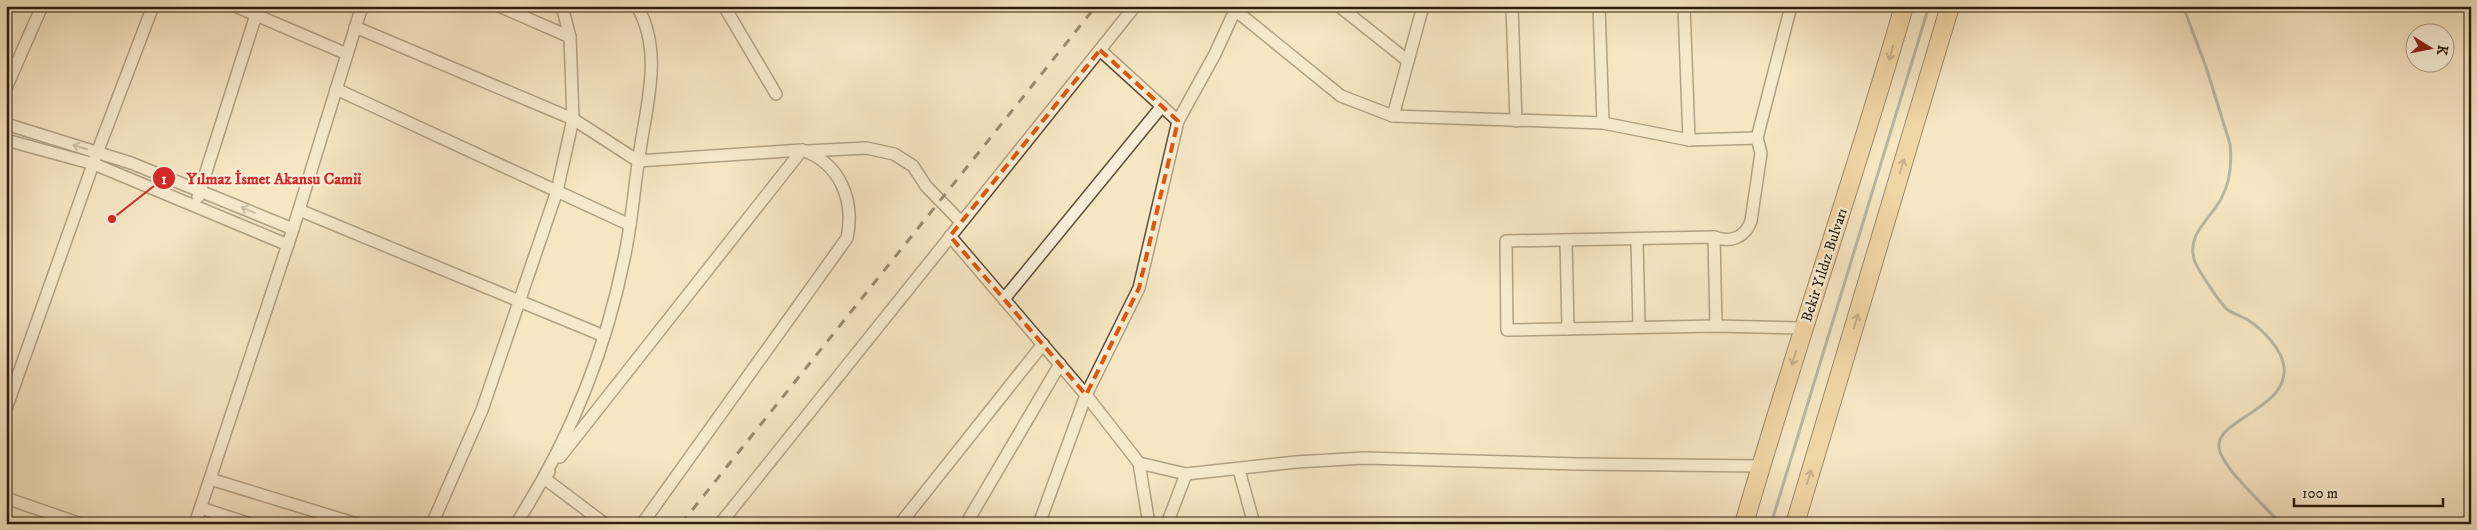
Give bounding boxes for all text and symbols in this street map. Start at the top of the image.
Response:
north arrow [2404,22,2454,72]
text: K [2432,44,2452,58]
one-way arrow [1885,45,1895,61]
one-way arrow [72,142,88,151]
one-way arrow [1898,158,1908,174]
callout: Yılmaz İsmet Akansu Camii [151,163,371,194]
text: Yılmaz İsmet Akansu Camii [186,169,361,189]
text: 1 [161,170,167,189]
one-way arrow [241,205,256,215]
street label: Bekir Yıldız Bulvarı [1797,206,1852,324]
one-way arrow [1851,314,1861,330]
one-way arrow [1789,350,1798,365]
one-way arrow [1805,469,1815,485]
scale bar [2294,475,2443,507]
text: 100 m [2302,484,2338,503]

